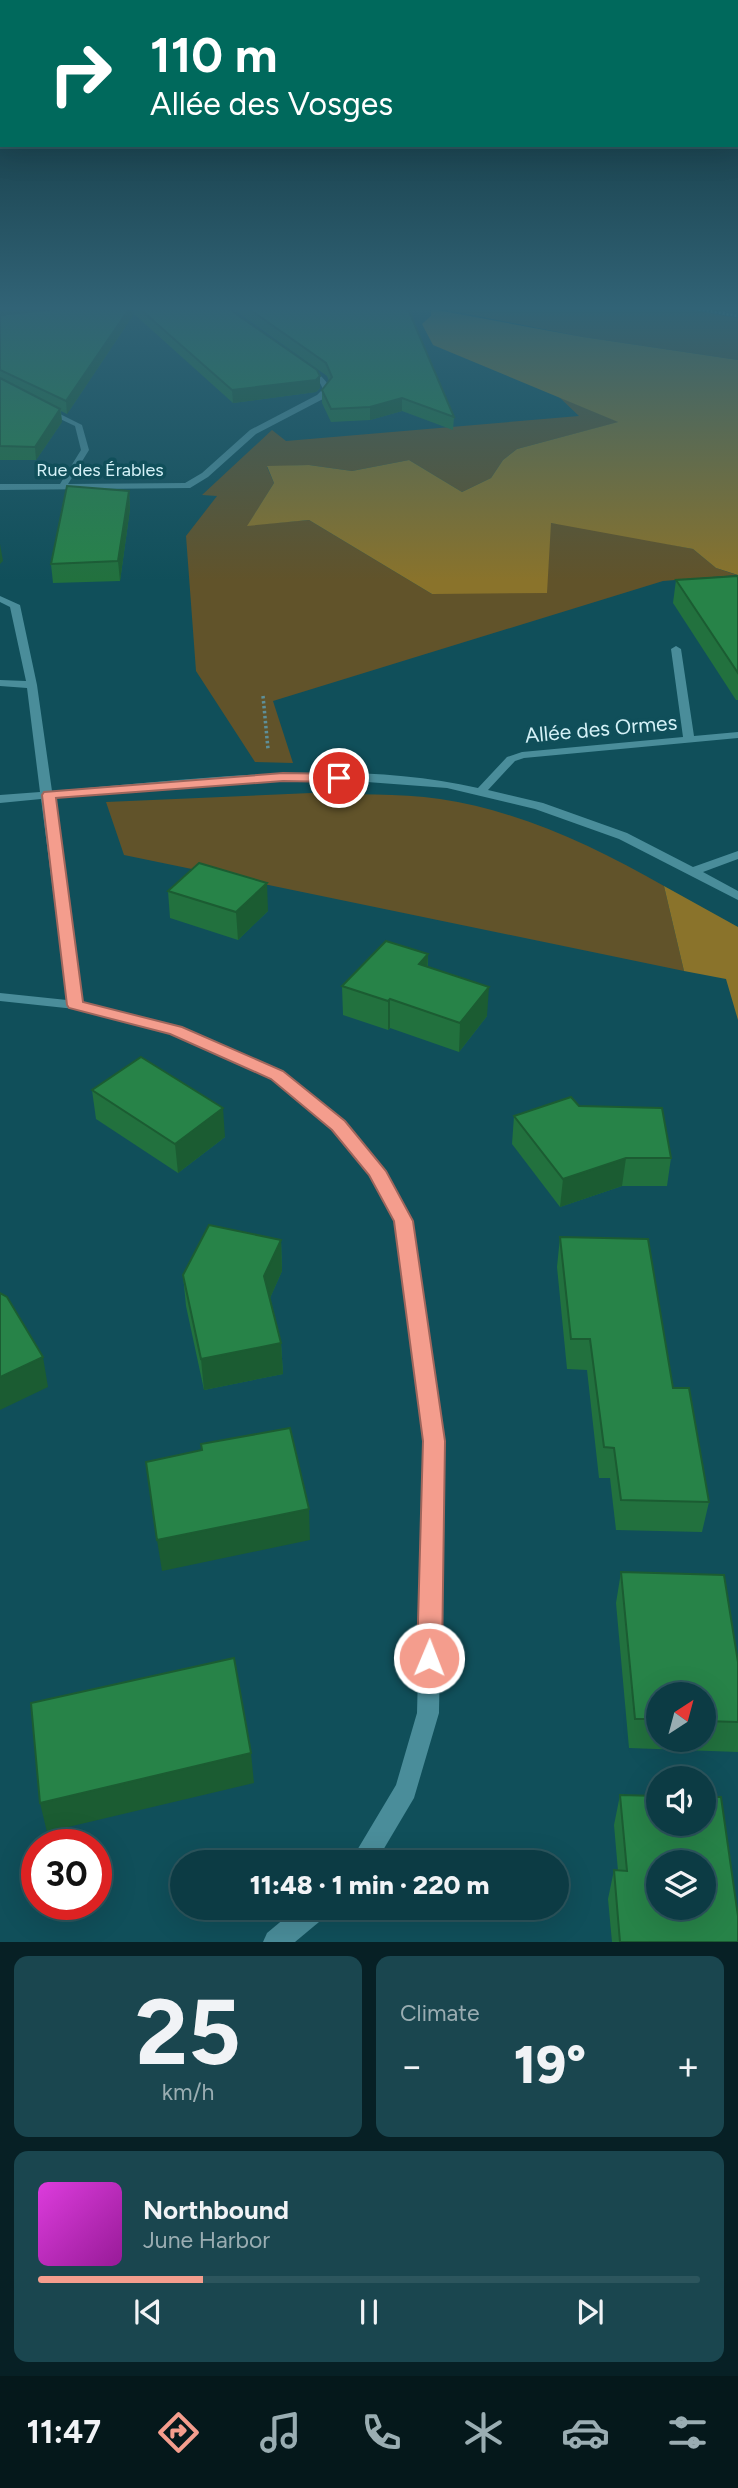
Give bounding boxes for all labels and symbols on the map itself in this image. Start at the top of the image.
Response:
street label: Rue des Érables [36,459,164,481]
street label: Allée des Ormes [524,709,678,748]
pin [309,748,369,808]
position arrow [392,1621,466,1695]
north arrow [646,1682,716,1752]
speed limit sign: 30 [21,1829,112,1920]

